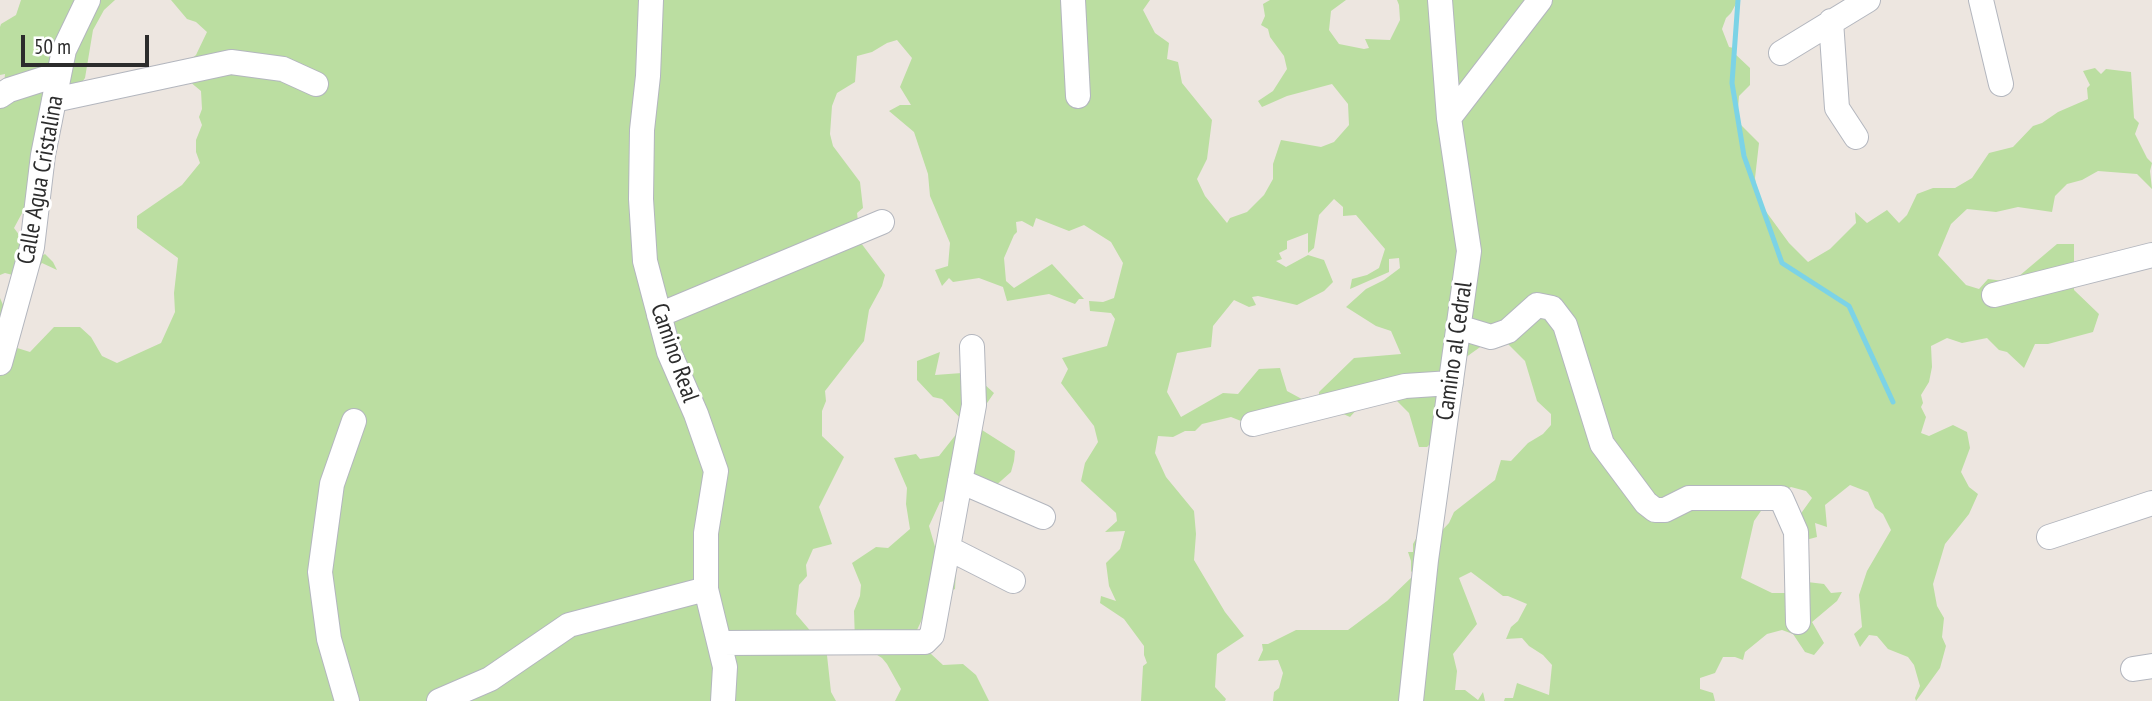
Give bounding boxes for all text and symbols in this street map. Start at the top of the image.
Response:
scale bar [24,21,152,65]
text: 50 m [34,33,71,60]
street label: Calle Agua Cristalina [12,93,70,267]
street label: Camino al Cedral [1431,280,1479,422]
street label: Camino Real [644,300,704,406]

